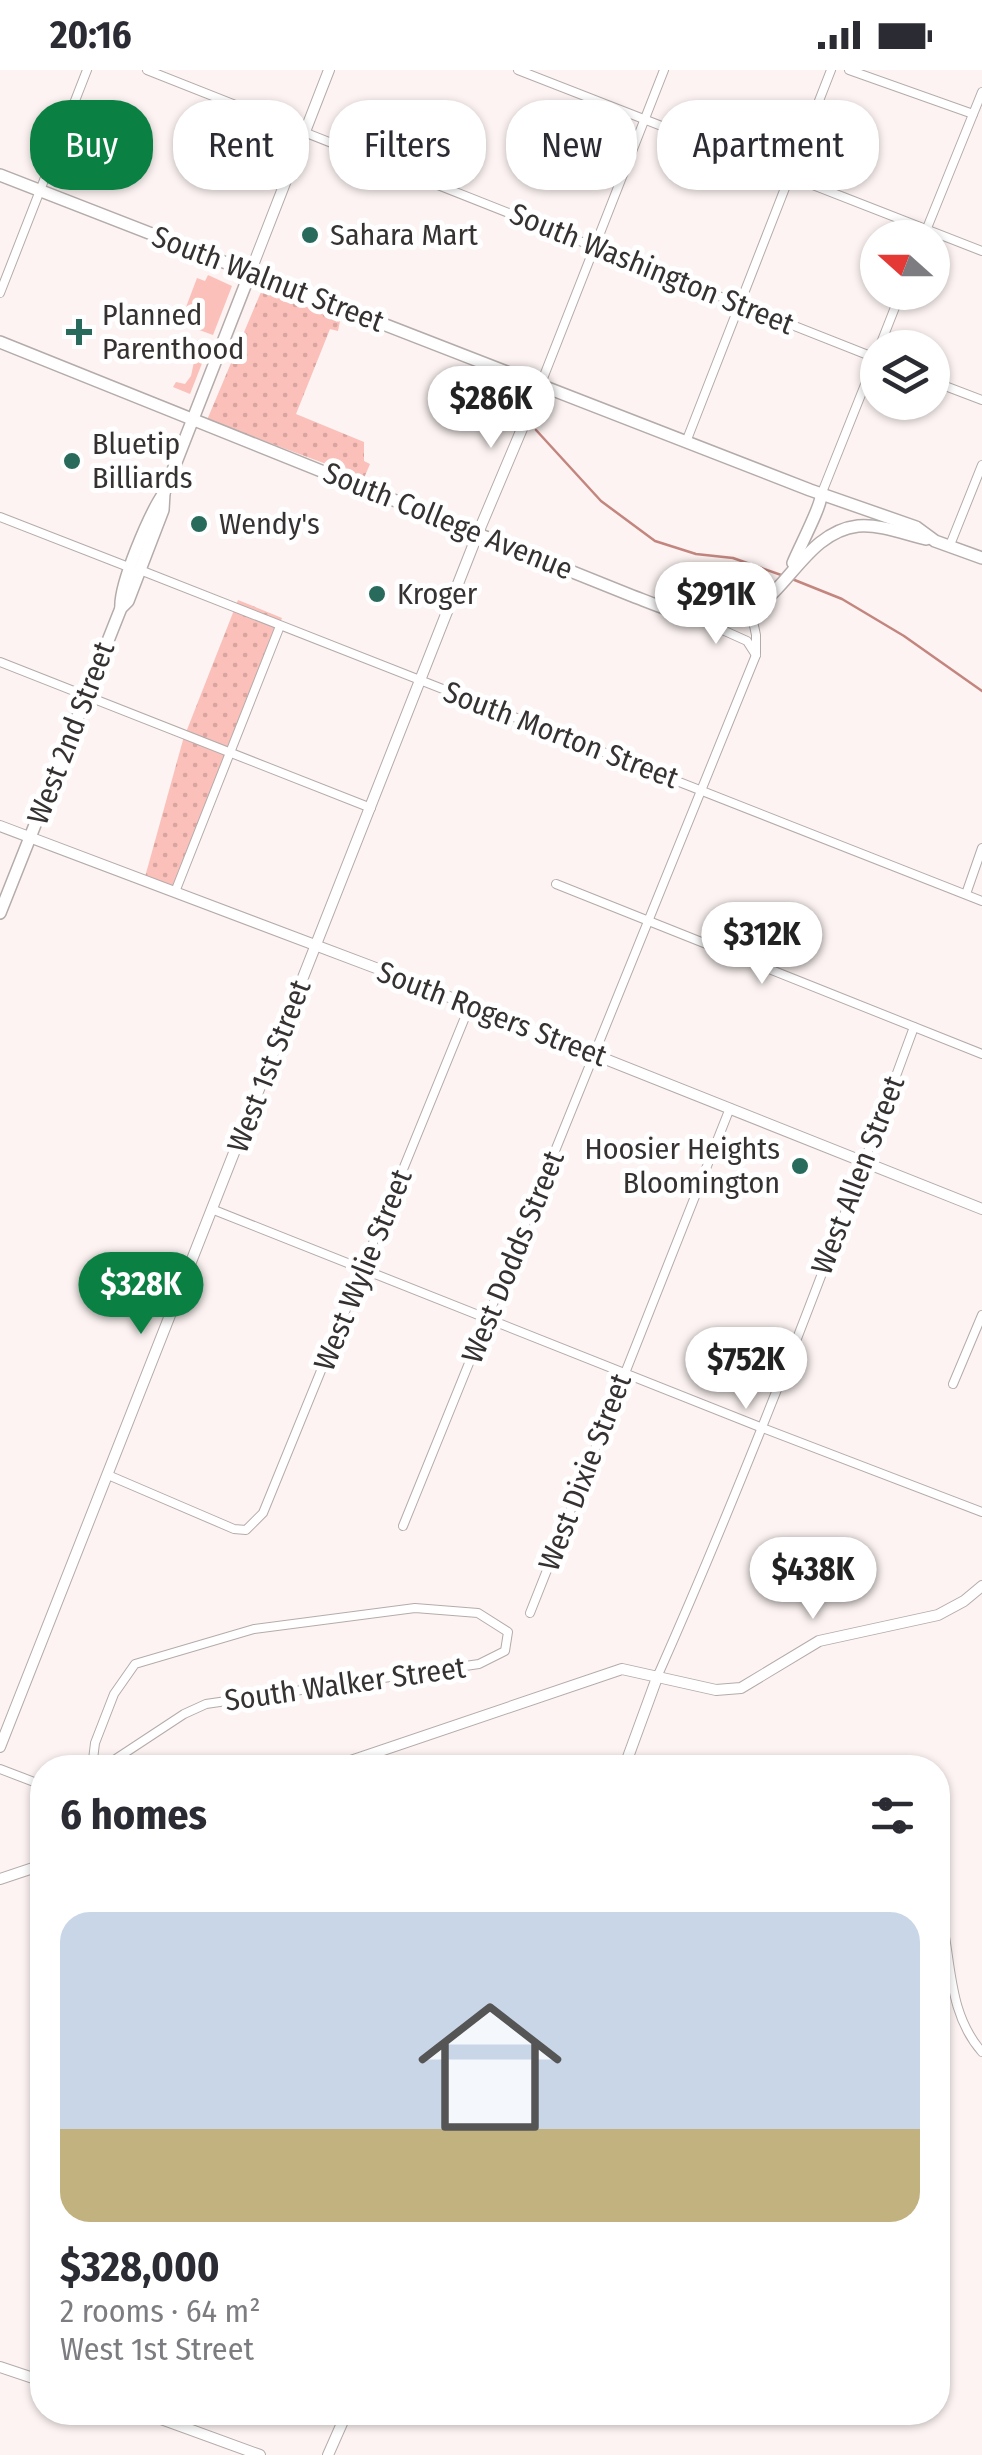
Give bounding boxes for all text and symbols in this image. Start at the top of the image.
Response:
text: 20:16 [50,12,132,58]
chip: Buy [30,100,153,190]
chip: Rent [173,100,309,190]
chip: Filters [329,100,486,190]
chip: New [506,100,637,190]
chip: Apartment [657,100,879,190]
street label: South Washington Street [505,196,799,342]
place label: Sahara Mart [330,217,478,253]
street label: South Walnut Street [147,218,389,340]
north arrow [860,220,950,310]
map controls [860,220,950,420]
marker: Sahara Mart [299,224,321,246]
place label: Planned Parenthood [102,297,244,367]
marker: Planned Parenthood [66,319,92,345]
button: layers [860,330,950,420]
pin: $286K [421,366,561,451]
text: $286K [450,379,532,417]
place label: Bluetip Billiards [92,426,193,496]
marker: Bluetip Billiards [61,450,83,472]
street label: South College Avenue [318,455,578,587]
place label: Wendy's [219,506,320,542]
marker: Wendy's [188,513,210,535]
pin: $291K [646,562,786,647]
text: $291K [677,575,755,613]
place label: Kroger [397,576,478,612]
marker: Kroger [366,583,388,605]
street label: West 2nd Street [20,636,122,829]
street label: South Morton Street [439,674,684,796]
pin: $312K [692,902,832,987]
text: $312K [723,915,801,953]
street label: South Rogers Street [372,954,612,1074]
street label: West 1st Street [220,975,318,1157]
street label: West Allen Street [804,1071,912,1279]
place label: Hoosier Heights Bloomington [584,1131,780,1201]
street label: West Dodds Street [454,1145,572,1368]
marker: Hoosier Heights Bloomington [789,1155,811,1177]
street label: West Wylie Street [306,1164,420,1376]
pin: $328K [71,1252,211,1337]
text: $328K [100,1265,182,1303]
pin: $752K [676,1327,816,1412]
text: $752K [707,1340,785,1378]
street label: West Dixie Street [531,1368,639,1576]
pin: $438K [743,1537,883,1622]
text: $438K [772,1550,854,1588]
street label: South Walker Street [222,1649,468,1719]
icon: filters [865,1788,920,1843]
text: 6 homes [60,1790,207,1840]
icon: home [400,1977,580,2157]
text: $328,000 [60,2242,220,2292]
text: 2 rooms · 64 m² [60,2292,261,2330]
text: West 1st Street [60,2330,254,2368]

